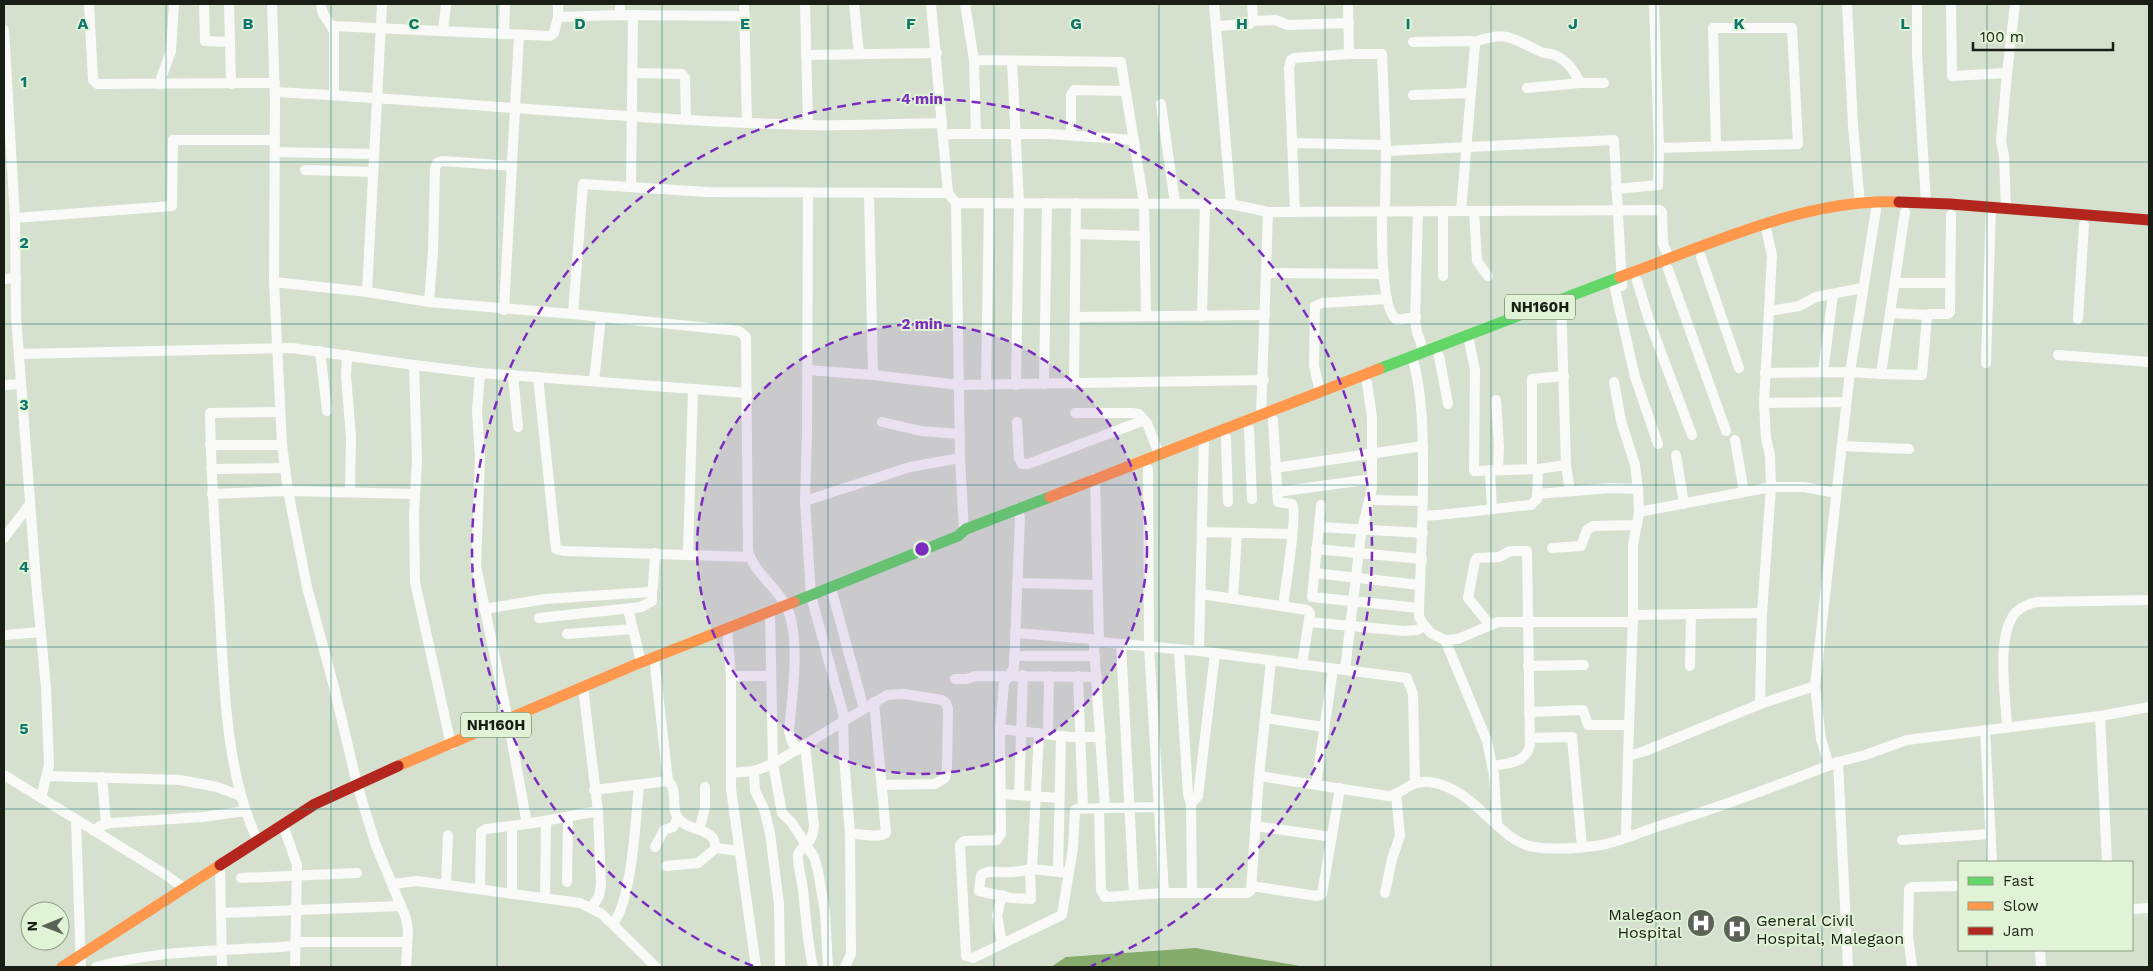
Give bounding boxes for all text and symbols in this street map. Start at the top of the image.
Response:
text: A [78,14,89,33]
text: B [243,14,254,33]
text: C [409,14,420,33]
text: D [574,14,586,33]
text: E [740,14,750,33]
text: F [906,14,916,33]
text: G [1070,14,1082,33]
text: H [1236,14,1248,33]
text: I [1405,14,1411,33]
text: J [1568,14,1578,33]
text: K [1733,14,1745,33]
text: L [1900,14,1910,33]
scale bar [1973,20,2113,52]
text: 100 m [1980,28,2024,46]
text: 1 [21,72,27,91]
text: 4 min [901,90,943,108]
text: 2 [19,233,29,252]
road number: NH160H [1505,294,1575,320]
text: 2 min [901,315,943,333]
text: 3 [19,395,29,414]
centre of rings [913,540,931,558]
text: 4 [19,557,29,576]
road number: NH160H [461,712,531,738]
text: 5 [19,719,29,738]
legend [1958,861,2133,951]
text: Fast [2003,872,2035,890]
text: Slow [2003,897,2039,915]
north arrow [20,901,70,951]
place label: Malegaon Hospital [1608,905,1682,942]
hospital icon: Malegaon Hospital [1686,908,1716,938]
place label: General Civil Hospital, Malegaon [1756,911,1904,948]
hospital icon: General Civil Hospital, Malegaon [1722,914,1752,944]
text: N [24,921,40,932]
text: Jam [2003,922,2034,940]

